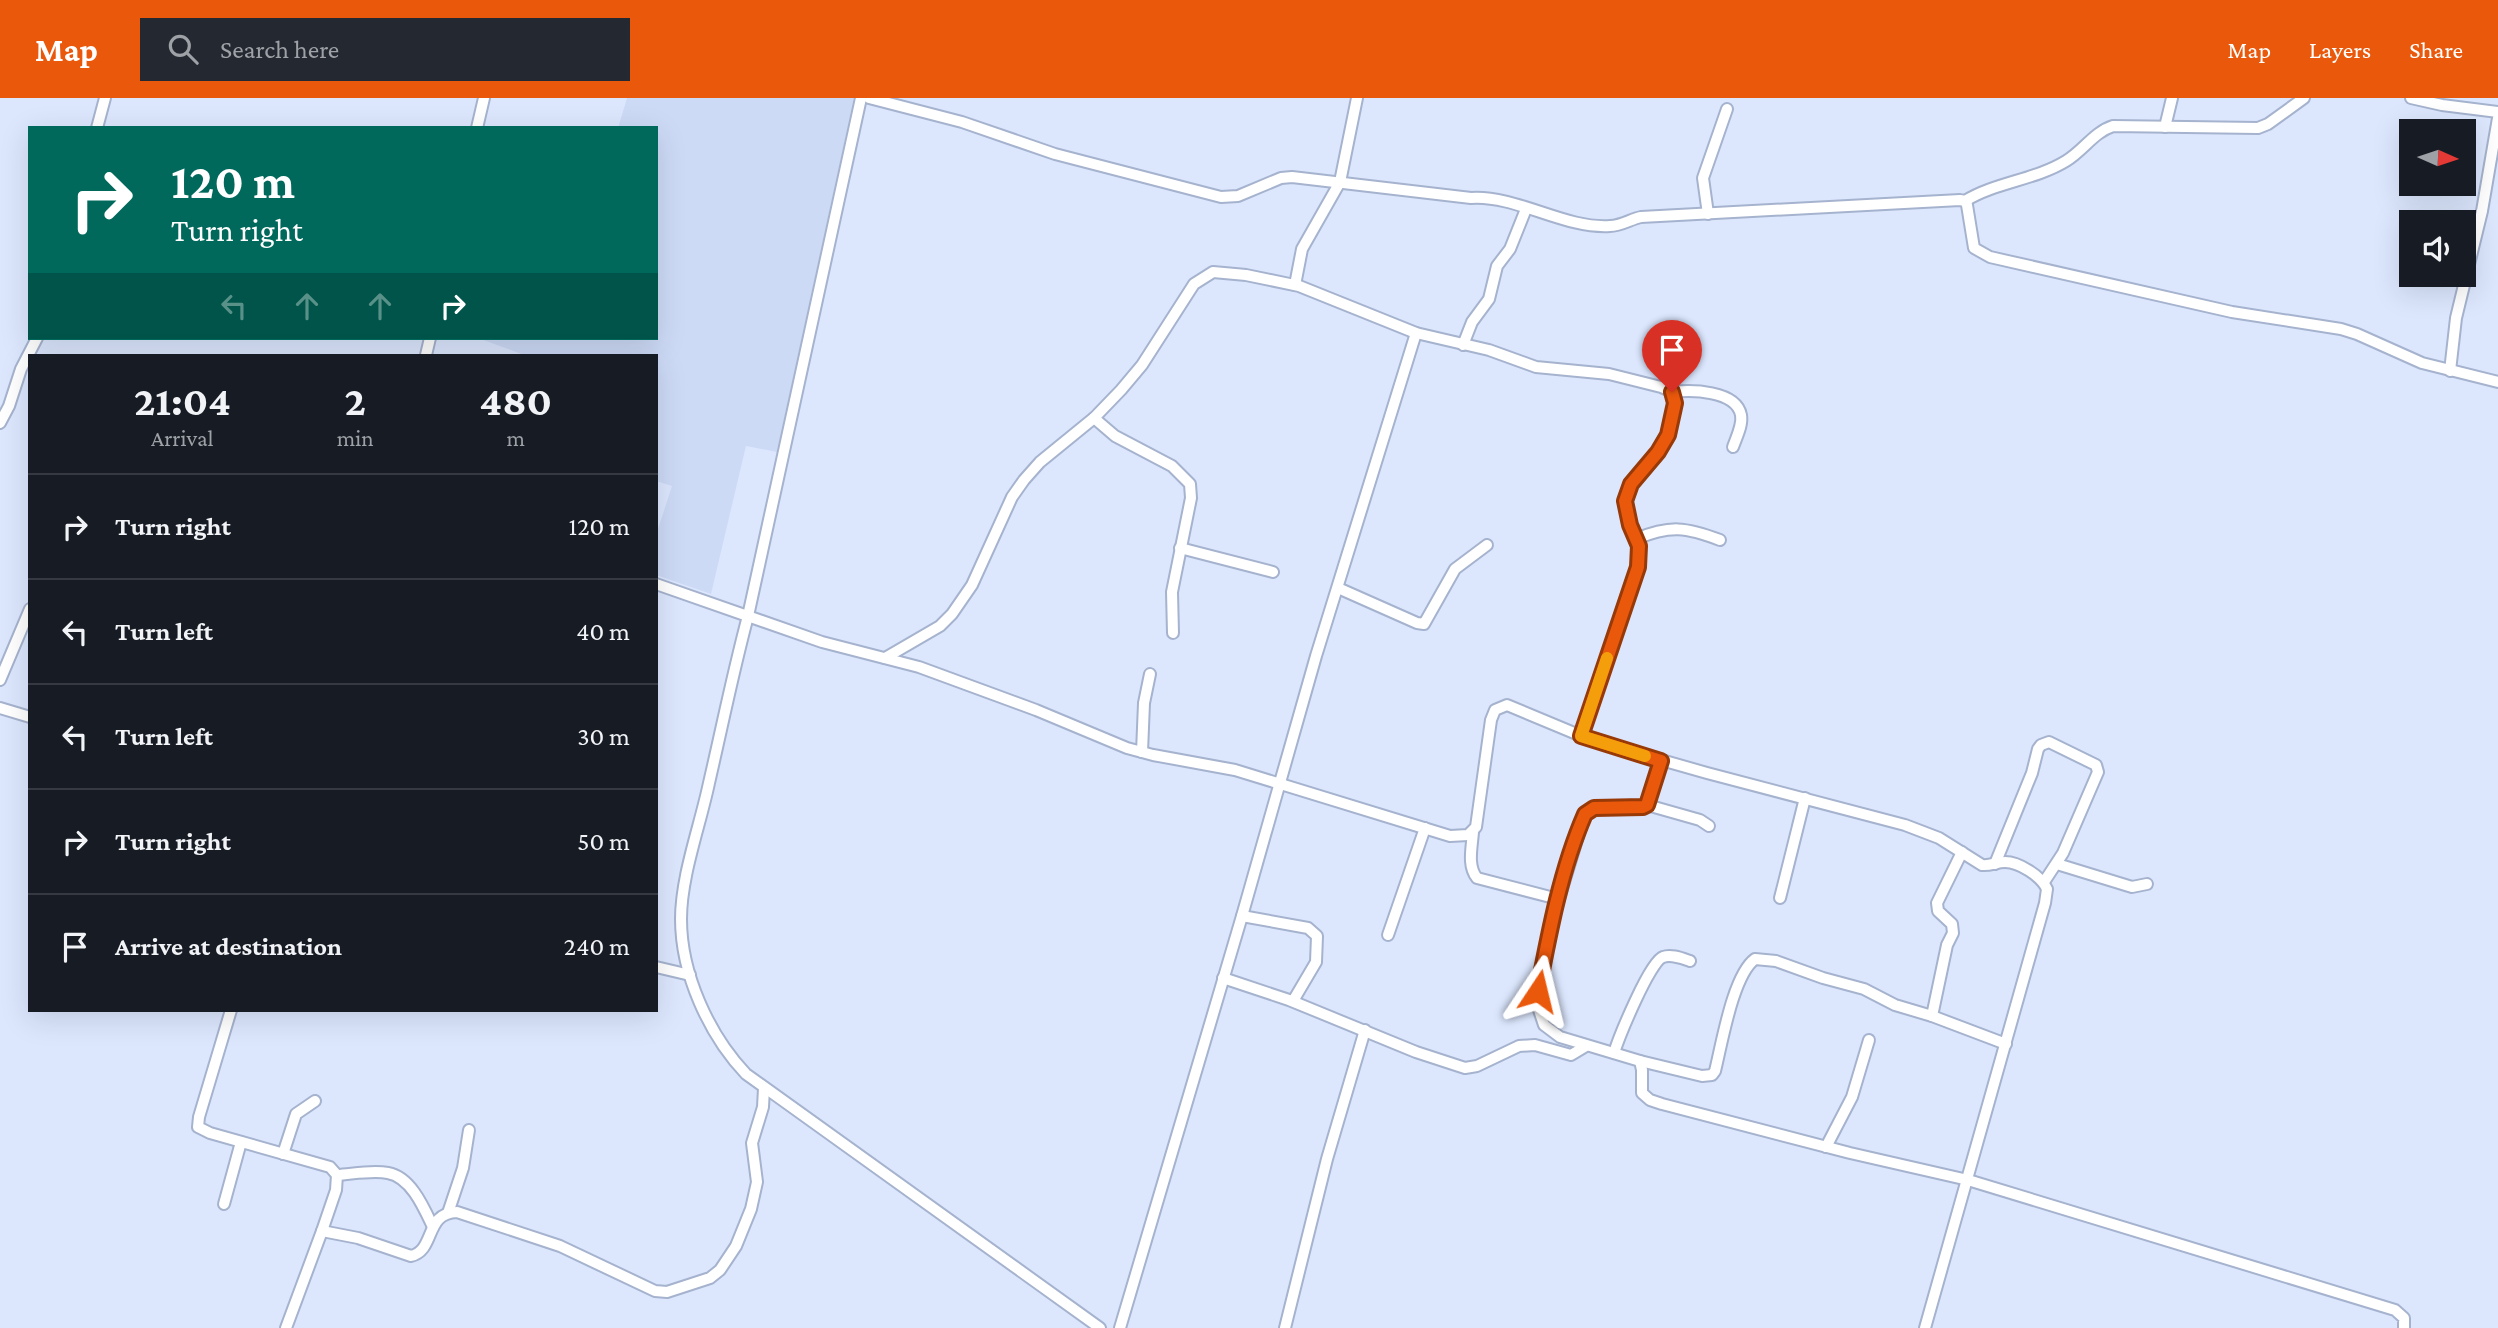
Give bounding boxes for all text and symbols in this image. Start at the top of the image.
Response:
search box [140,18,630,81]
icon: search [164,30,202,68]
text: Map [35,31,98,68]
text: Search here [220,35,339,64]
text: Map [2227,36,2271,63]
text: Layers [2309,36,2371,63]
text: Share [2409,36,2463,63]
north arrow [2399,119,2476,196]
map controls [2399,119,2476,287]
icon: right [56,154,147,245]
text: 120 m [171,154,295,209]
button: sound [2399,210,2476,287]
text: Turn right [171,212,303,248]
icon: left [215,287,253,325]
icon: ahead [288,287,326,325]
icon: ahead [361,287,399,325]
icon: right [434,287,472,325]
pin [1642,320,1702,392]
icon: arrive [1653,331,1691,369]
text: 21:04 [134,377,231,424]
text: 2 [344,377,366,424]
text: 480 [480,377,552,424]
text: Arrival [151,425,214,451]
text: min [337,425,374,451]
text: m [507,425,525,451]
icon: right [56,508,94,546]
text: Turn right [115,512,231,541]
text: 120 m [569,512,630,541]
icon: left [56,613,94,651]
text: Turn left [115,617,213,646]
text: 40 m [576,617,630,646]
icon: left [56,718,94,756]
text: Turn left [115,722,213,751]
text: 30 m [577,722,630,751]
icon: right [56,823,94,861]
text: Turn right [115,827,231,856]
text: 50 m [577,827,630,856]
icon: arrive [56,928,94,966]
text: Arrive at destination [115,932,342,961]
text: 240 m [564,932,630,961]
position arrow [1501,954,1575,1028]

